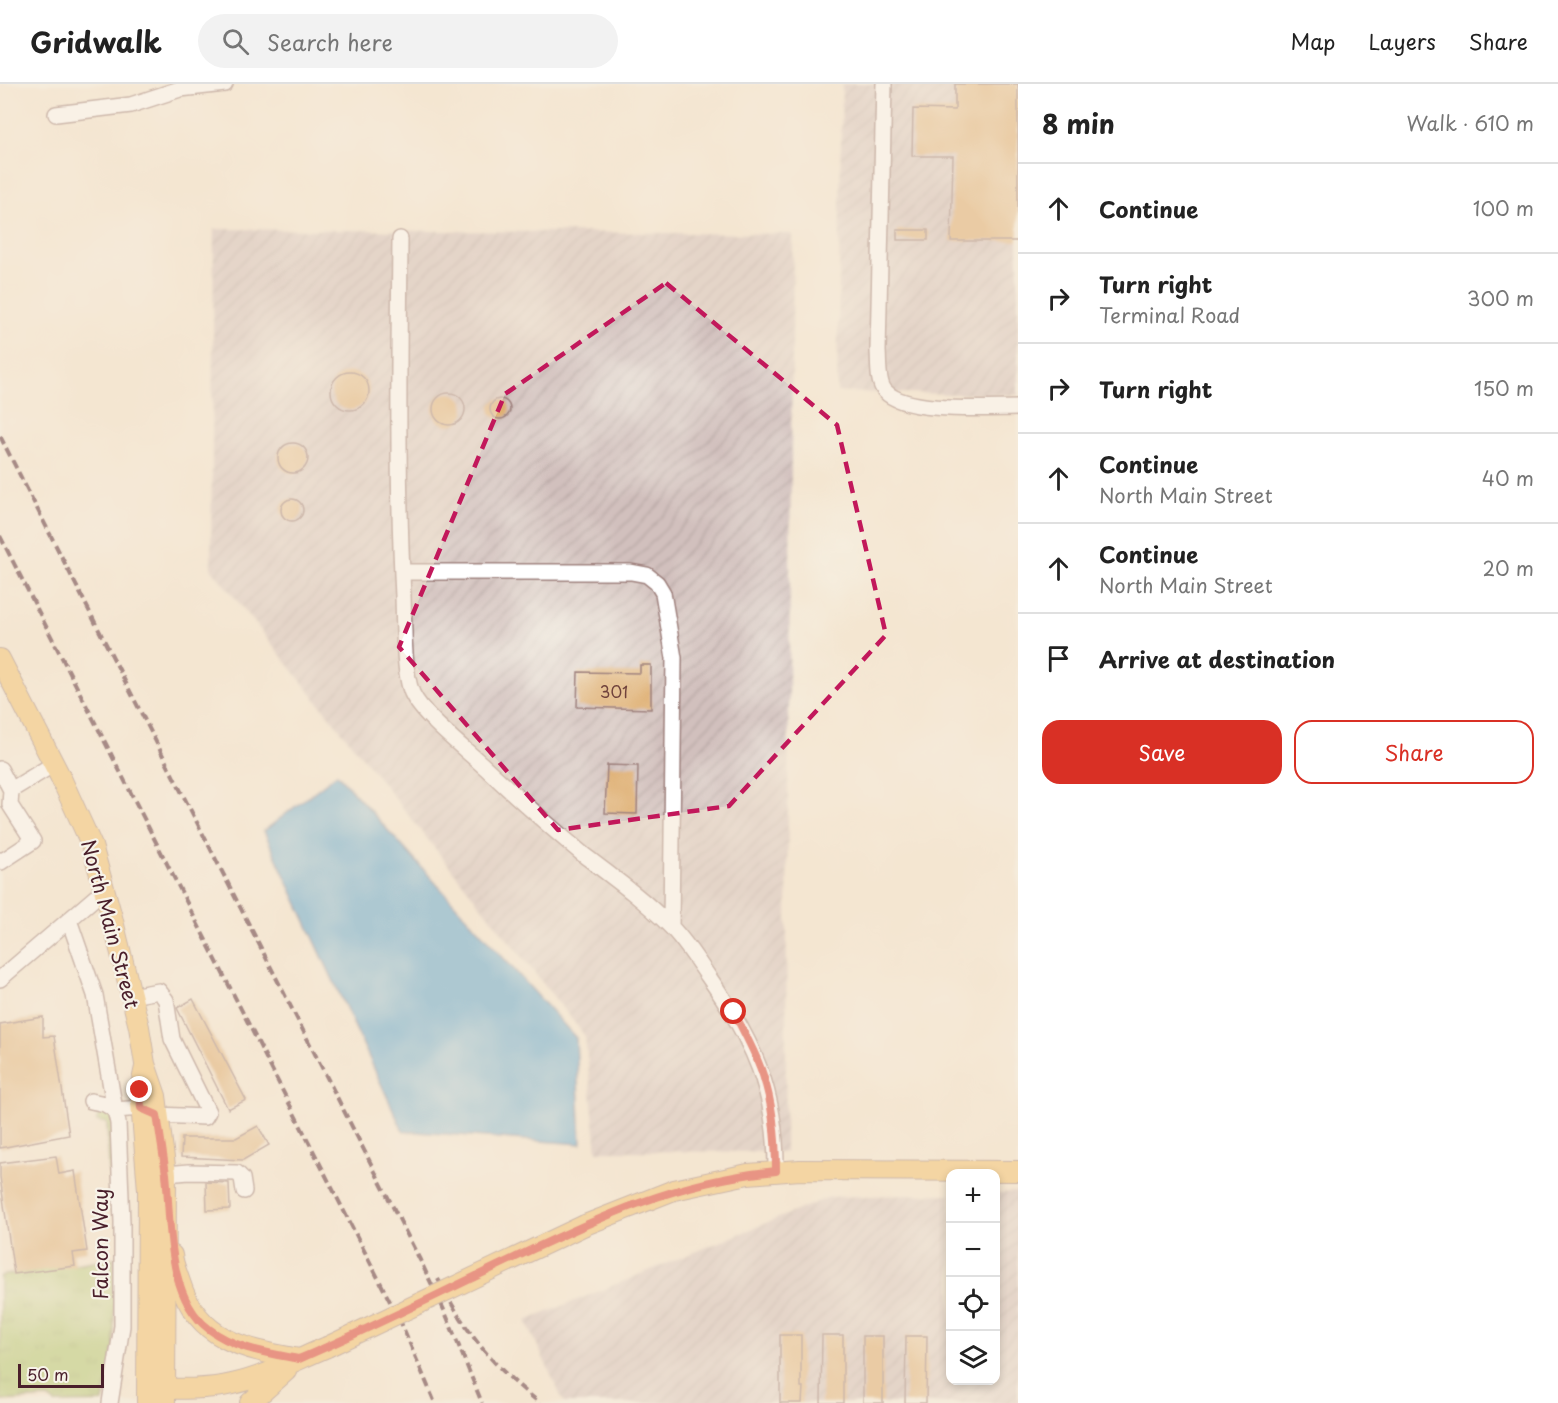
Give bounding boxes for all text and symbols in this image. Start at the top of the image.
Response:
search box [198,14,618,68]
text: Gridwalk [30,20,162,63]
icon: search [219,25,252,58]
text: Search here [267,25,393,58]
text: Map [1291,25,1335,57]
text: Layers [1368,25,1436,57]
text: Share [1469,25,1528,57]
text: 8 min [1042,104,1115,143]
text: Walk · 610 m [1407,108,1534,138]
icon: ahead [1042,192,1075,225]
text: Continue [1099,192,1198,225]
text: 100 m [1473,193,1534,223]
text: Turn right [1099,267,1212,300]
icon: right [1042,282,1075,315]
text: 300 m [1467,283,1534,313]
text: Terminal Road [1099,300,1240,330]
icon: right [1042,372,1075,405]
text: Turn right [1099,372,1212,405]
text: 150 m [1474,373,1534,403]
text: Continue [1099,447,1198,480]
icon: ahead [1042,462,1075,495]
text: 40 m [1482,463,1534,493]
text: North Main Street [1099,480,1273,510]
text: Continue [1099,537,1198,570]
icon: ahead [1042,552,1075,585]
text: 20 m [1482,553,1534,583]
text: North Main Street [1099,570,1273,600]
icon: arrive [1042,642,1075,675]
text: Arrive at destination [1099,642,1335,675]
house number: 301 [600,679,628,703]
button: Save [1042,720,1282,784]
button: Share [1294,720,1534,784]
street label: North Main Street [74,836,148,1012]
route start [720,998,746,1024]
route end [126,1076,152,1102]
map controls [946,1169,1000,1385]
button: + [946,1169,1000,1223]
street label: Falcon Way [85,1188,115,1300]
button: − [946,1223,1000,1277]
button: locate [946,1277,1000,1331]
button: layers [946,1331,1000,1385]
scale bar [18,1361,104,1388]
text: 50 m [27,1362,68,1386]

